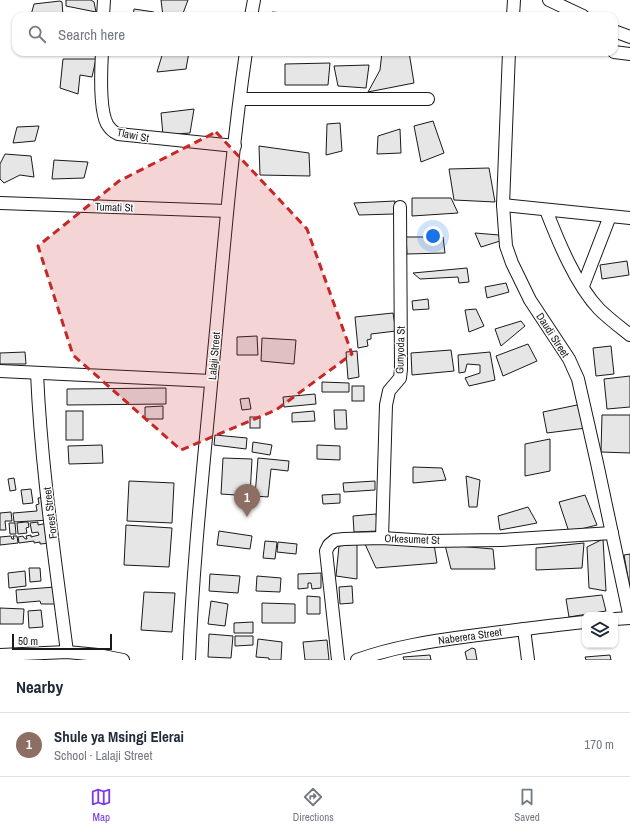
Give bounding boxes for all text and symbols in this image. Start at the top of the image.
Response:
search box [12,12,618,56]
icon: search [26,23,48,45]
text: Search here [58,24,125,45]
street label: Tlawi St [116,125,151,145]
street label: Tumati St [95,199,134,215]
your location [423,226,443,246]
street label: Daudi Street [533,310,573,360]
street label: Gunyoda St [392,325,408,374]
street label: Lalaji Street [205,331,223,381]
pin: 1 [234,484,260,517]
street label: Forest Street [40,486,60,540]
street label: Orkesumet St [384,531,440,547]
map controls [582,612,618,648]
button: layers [582,612,618,648]
street label: Naberera Street [437,625,503,647]
scale bar [12,632,112,651]
text: 50 m [18,634,38,648]
text: Nearby [16,675,63,698]
text: Shule ya Msingi Elerai [54,726,184,747]
text: 1 [26,736,32,753]
text: 170 m [584,736,614,753]
text: School · Lalaji Street [54,747,152,764]
tab: Map [90,786,112,824]
tab: Directions [293,786,334,824]
tab: Saved [514,786,540,824]

